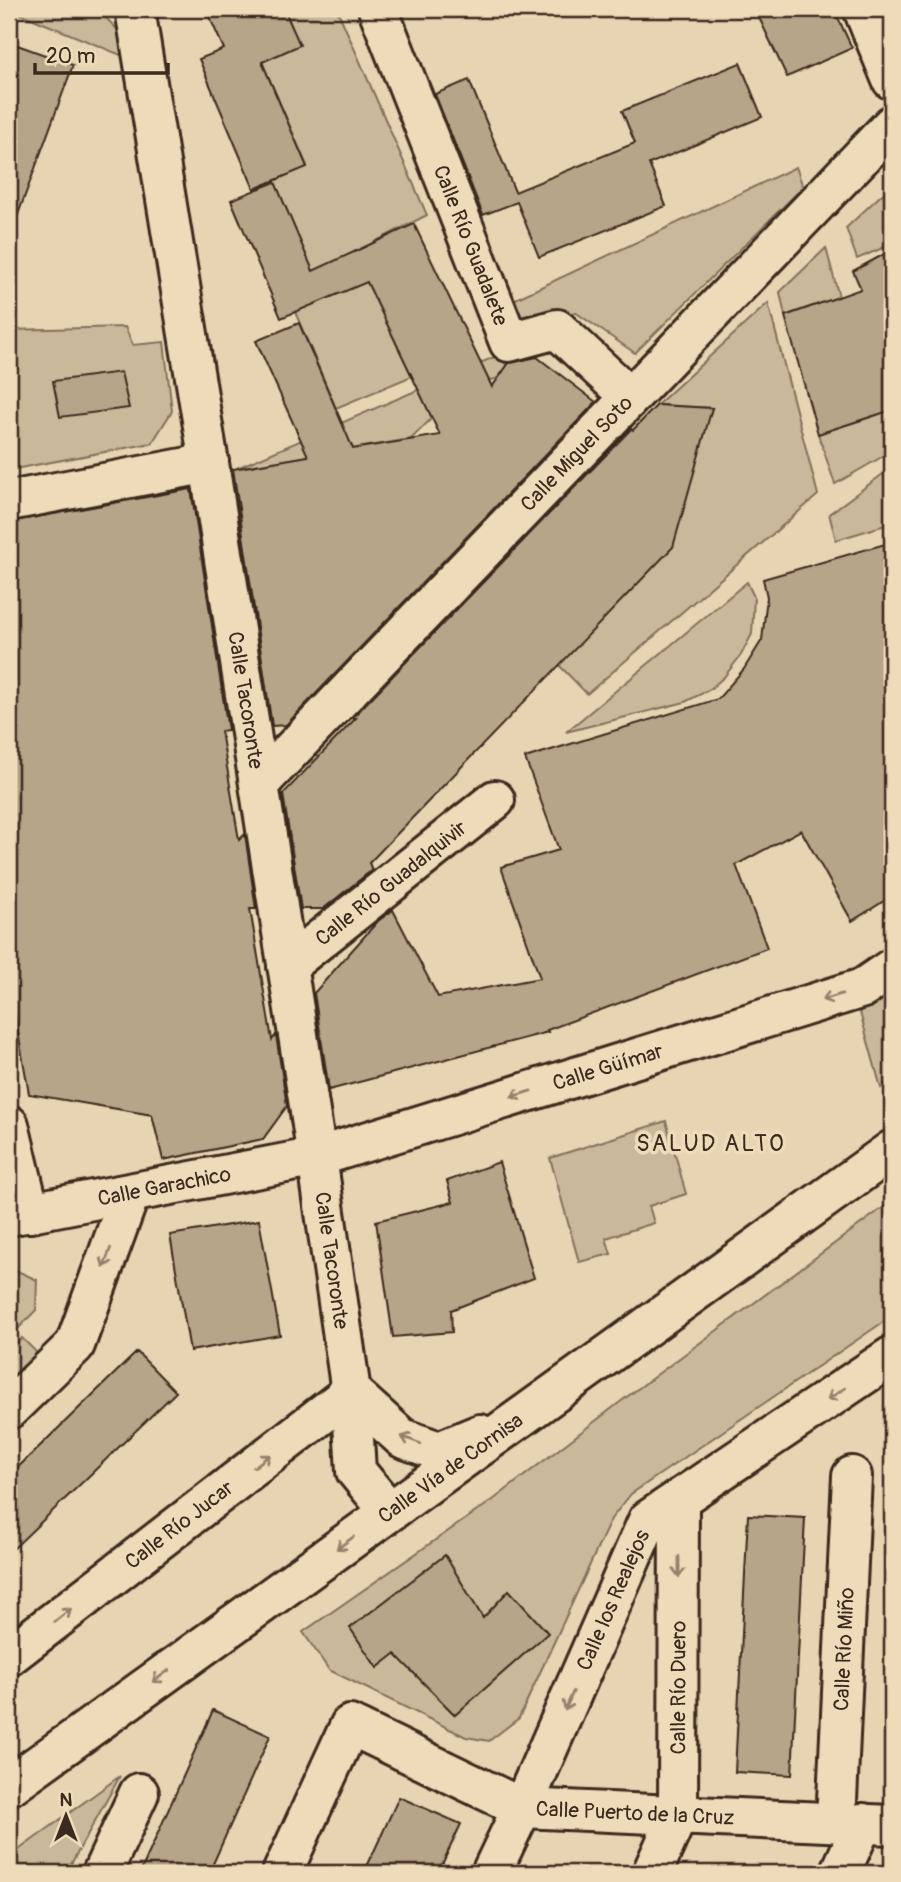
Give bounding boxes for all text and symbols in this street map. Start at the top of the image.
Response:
scale bar [35,32,168,76]
text: 20 m [46,43,95,70]
street label: Calle Río Guadalete [427,161,515,330]
street label: Calle Miguel Soto [515,390,639,517]
street label: Calle Tacoronte [222,630,270,771]
street label: Calle Río Guadalquivir [310,814,473,952]
one-way arrow [821,992,843,1005]
street label: Calle Güímar [549,1037,667,1097]
one-way arrow [510,1088,532,1101]
district label: SALUD ALTO [636,1129,786,1158]
street label: Calle Garachico [95,1160,233,1212]
street label: Calle Tacoronte [309,1190,355,1332]
one-way arrow [99,1246,112,1268]
one-way arrow [826,1387,846,1401]
street label: Calle Vía de Cornisa [373,1407,528,1529]
one-way arrow [401,1433,423,1446]
one-way arrow [253,1453,271,1468]
street label: Calle Río Jucar [119,1474,239,1575]
street label: Calle los Realejos [570,1525,656,1675]
one-way arrow [336,1536,355,1550]
one-way arrow [672,1555,686,1578]
street label: Calle Río Miño [828,1587,860,1712]
one-way arrow [53,1607,71,1622]
street label: Calle Río Duero [665,1621,692,1754]
one-way arrow [152,1669,171,1683]
one-way arrow [562,1689,575,1711]
north arrow [32,1780,102,1850]
text: N [60,1788,73,1812]
street label: Calle Puerto de la Cruz [535,1795,735,1831]

